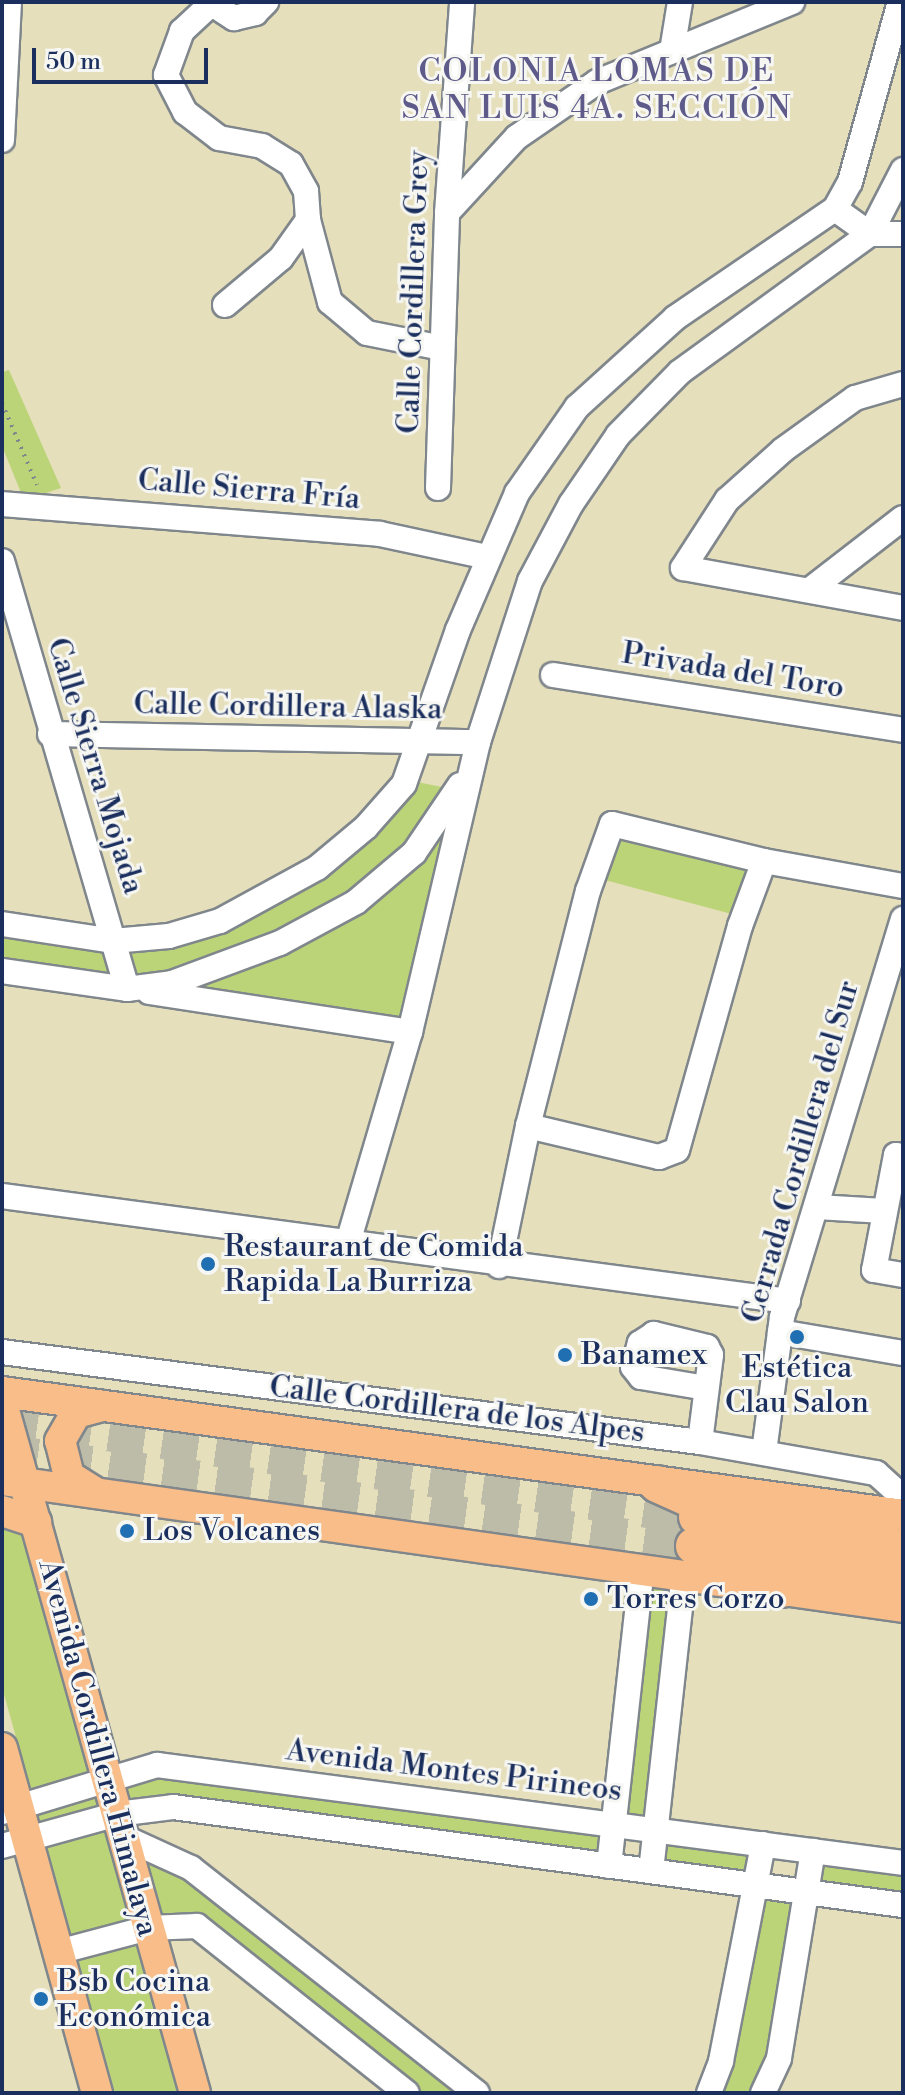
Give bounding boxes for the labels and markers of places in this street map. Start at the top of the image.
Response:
place label: Restaurant de Comida Rapida La Burriza [224,1229,523,1300]
marker: Restaurant de Comida Rapida La Burriza [199,1255,217,1273]
marker: Estética Clau Salon [788,1328,806,1346]
place label: Banamex [581,1337,707,1373]
marker: Banamex [556,1346,574,1364]
place label: Estética Clau Salon [725,1350,869,1420]
place label: Los Volcanes [143,1513,320,1549]
marker: Los Volcanes [118,1522,136,1540]
place label: Torres Corzo [607,1581,785,1617]
marker: Torres Corzo [582,1590,600,1608]
place label: Bsb Cocina Económica [57,1964,211,2034]
marker: Bsb Cocina Económica [32,1990,50,2008]

